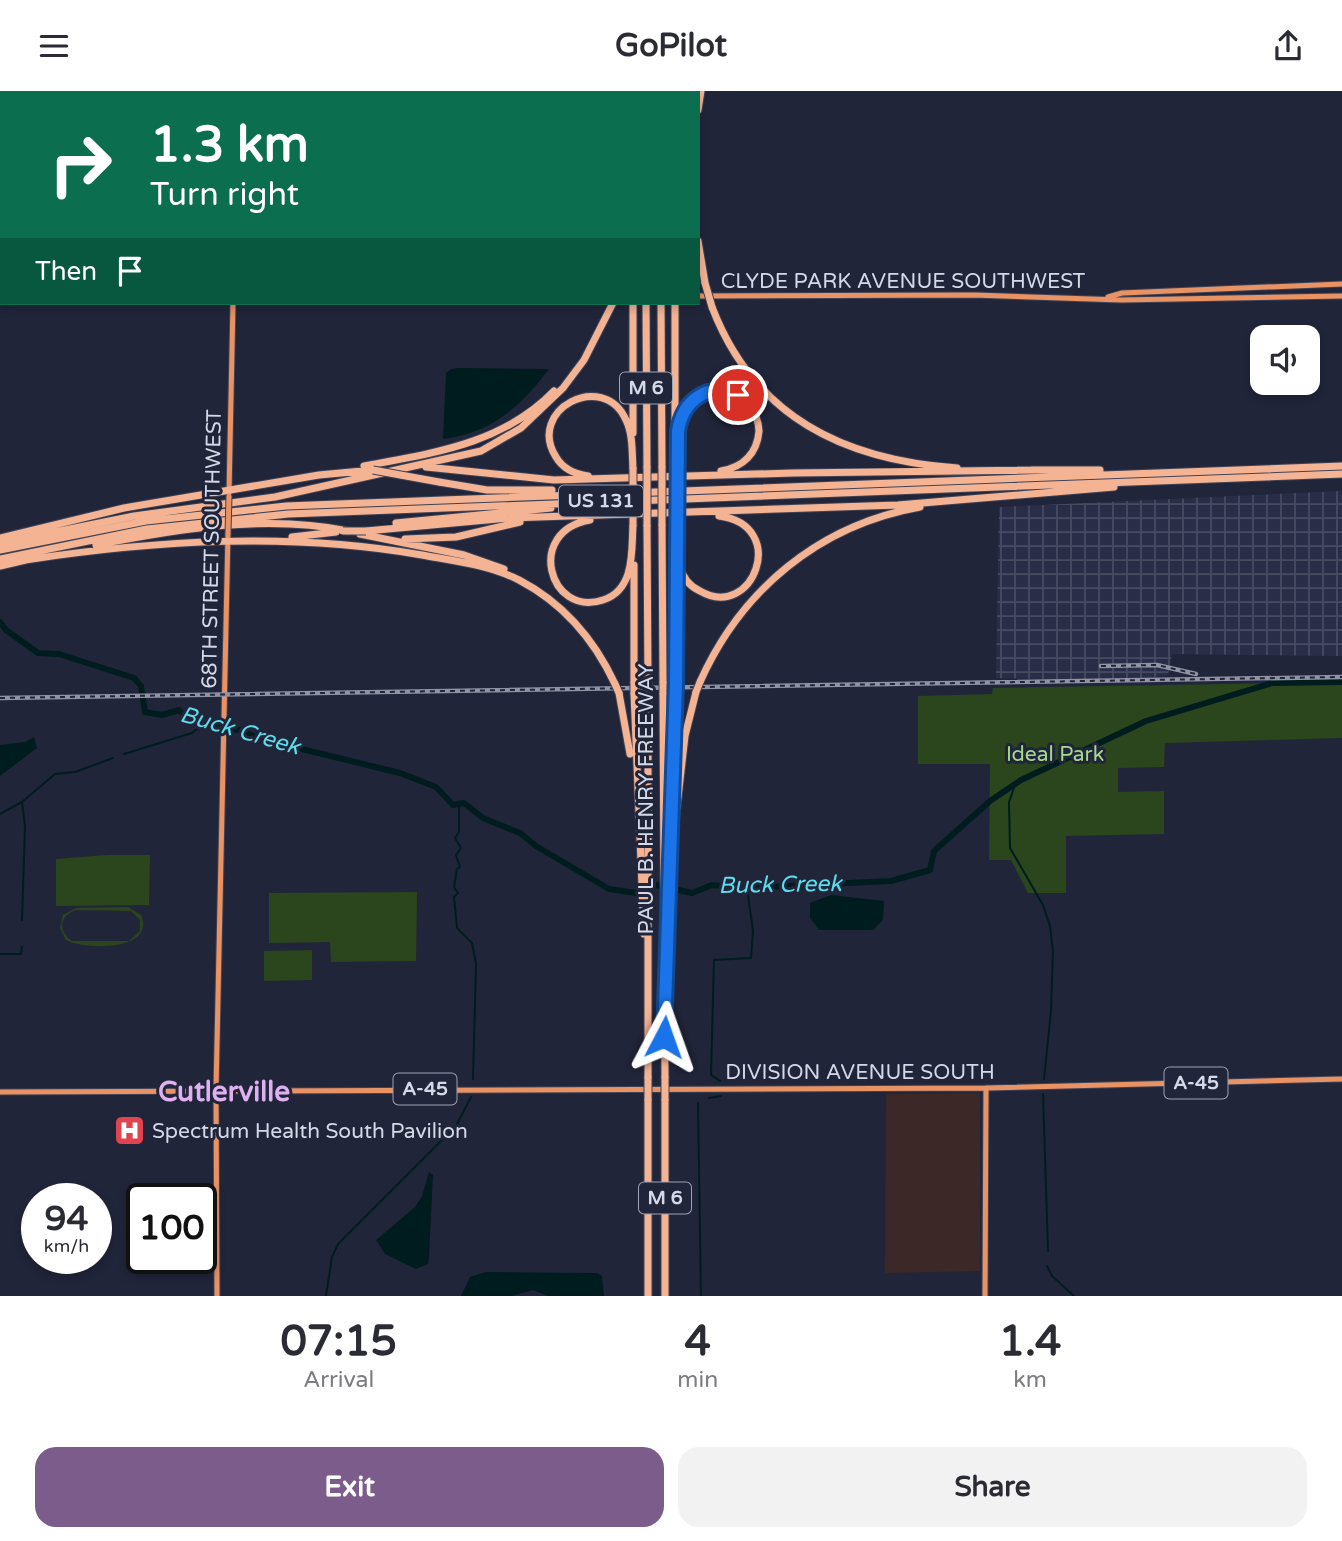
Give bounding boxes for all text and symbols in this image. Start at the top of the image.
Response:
icon: menu [35,27,73,65]
text: GoPilot [615,27,727,65]
icon: share [1269,27,1307,65]
text: 1.3 km [150,116,309,175]
icon: right [35,119,126,210]
text: Turn right [150,176,299,214]
icon: arrive [111,252,149,290]
text: Then [35,256,97,287]
street label: CLYDE PARK AVENUE SOUTHWEST [721,269,1086,294]
map controls [1250,325,1320,395]
button: sound [1250,325,1320,395]
pin [708,365,768,425]
road number: M 6 [620,373,672,403]
icon: arrive [719,376,757,414]
street label: 68TH STREET SOUTHWEST [197,409,227,689]
road number: US 131 [559,485,643,517]
street label: PAUL B. HENRY FREEWAY [634,664,659,934]
water label: Buck Creek [177,701,305,762]
park label: Ideal Park [1006,742,1104,767]
water label: Buck Creek [718,870,843,900]
position arrow [627,1000,701,1074]
street label: DIVISION AVENUE SOUTH [725,1060,995,1085]
road number: A-45 [1164,1067,1228,1099]
road number: A-45 [394,1073,457,1105]
district label: Cutlerville [158,1075,290,1109]
hospital icon: Spectrum Health South Pavilion [112,1114,146,1148]
place label: Spectrum Health South Pavilion [152,1119,468,1144]
speed limit sign: 100 [126,1183,217,1274]
road number: M 6 [639,1183,691,1213]
text: 94 [45,1198,88,1240]
text: km/h [44,1235,89,1257]
text: 07:15 [280,1316,397,1367]
text: 4 [685,1316,711,1367]
text: 1.4 [999,1316,1062,1367]
text: Arrival [303,1366,374,1394]
text: min [677,1366,718,1394]
text: km [1013,1366,1047,1394]
button: Exit [35,1447,664,1527]
button: Share [678,1447,1307,1527]

